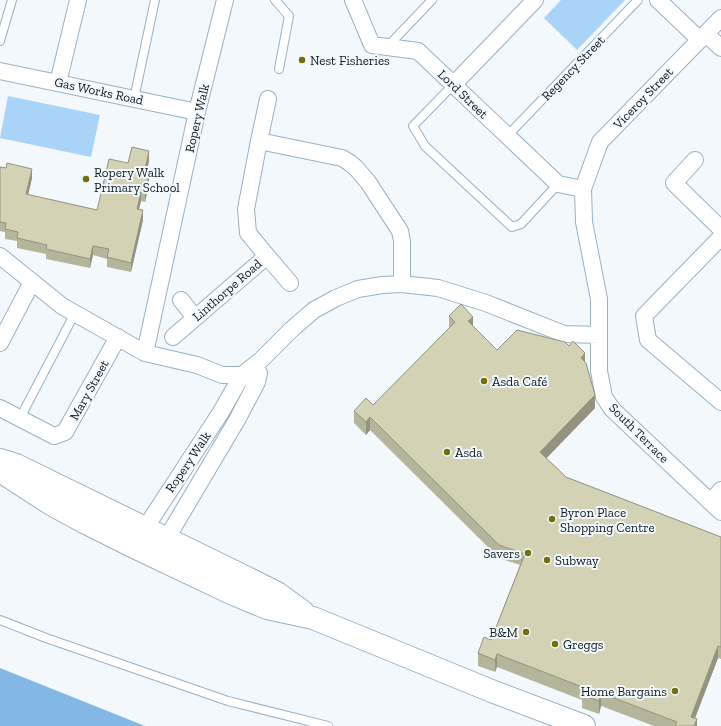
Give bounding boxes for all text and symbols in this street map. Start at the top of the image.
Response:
street label: Regency Street [538,32,608,103]
place label: Nest Fisheries [310,53,390,68]
marker: Nest Fisheries [297,55,307,65]
street label: Viceroy Street [609,64,676,132]
street label: Lord Street [435,67,491,122]
street label: Gas Works Road [53,74,145,108]
street label: Ropery Walk [182,82,212,154]
place label: Ropery Walk Primary School [94,165,180,195]
marker: Ropery Walk Primary School [81,174,91,184]
street label: Linthorpe Road [189,256,265,324]
street label: Mary Street [66,357,112,423]
place label: Asda Café [492,374,547,389]
marker: Asda Café [479,376,489,386]
street label: South Terrace [606,400,672,466]
street label: Ropery Walk [162,429,214,495]
place label: Asda [455,445,483,460]
marker: Asda [442,447,452,457]
place label: Byron Place Shopping Centre [560,505,655,535]
marker: Byron Place Shopping Centre [547,514,557,524]
place label: Savers [483,546,520,561]
marker: Savers [523,548,533,558]
place label: Subway [555,553,599,568]
marker: Subway [542,555,552,565]
place label: B&M [489,625,518,640]
marker: B&M [521,627,531,637]
place label: Greggs [563,637,604,652]
marker: Greggs [550,639,560,649]
place label: Home Bargains [581,684,667,699]
marker: Home Bargains [670,686,680,696]

